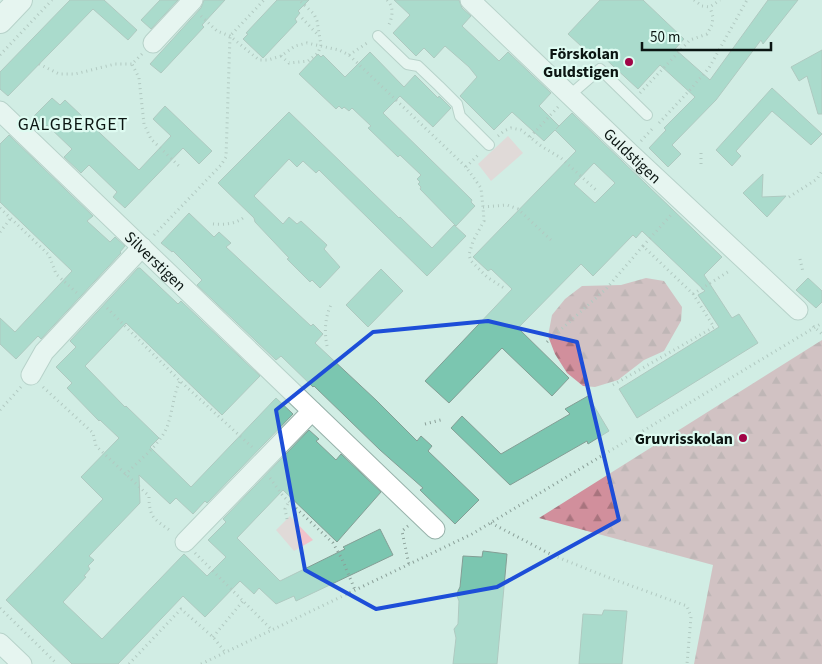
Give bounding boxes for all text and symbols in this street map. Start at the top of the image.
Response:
scale bar [642,20,771,52]
text: 50 m [650,27,680,48]
place label: Förskolan Guldstigen [543,43,619,83]
marker: Förskolan Guldstigen [623,56,635,68]
district label: GALGBERGET [18,112,128,137]
street label: Guldstigen [598,123,666,189]
street label: Silverstigen [119,227,191,296]
place label: Gruvrisskolan [635,428,733,450]
marker: Gruvrisskolan [737,432,749,444]

